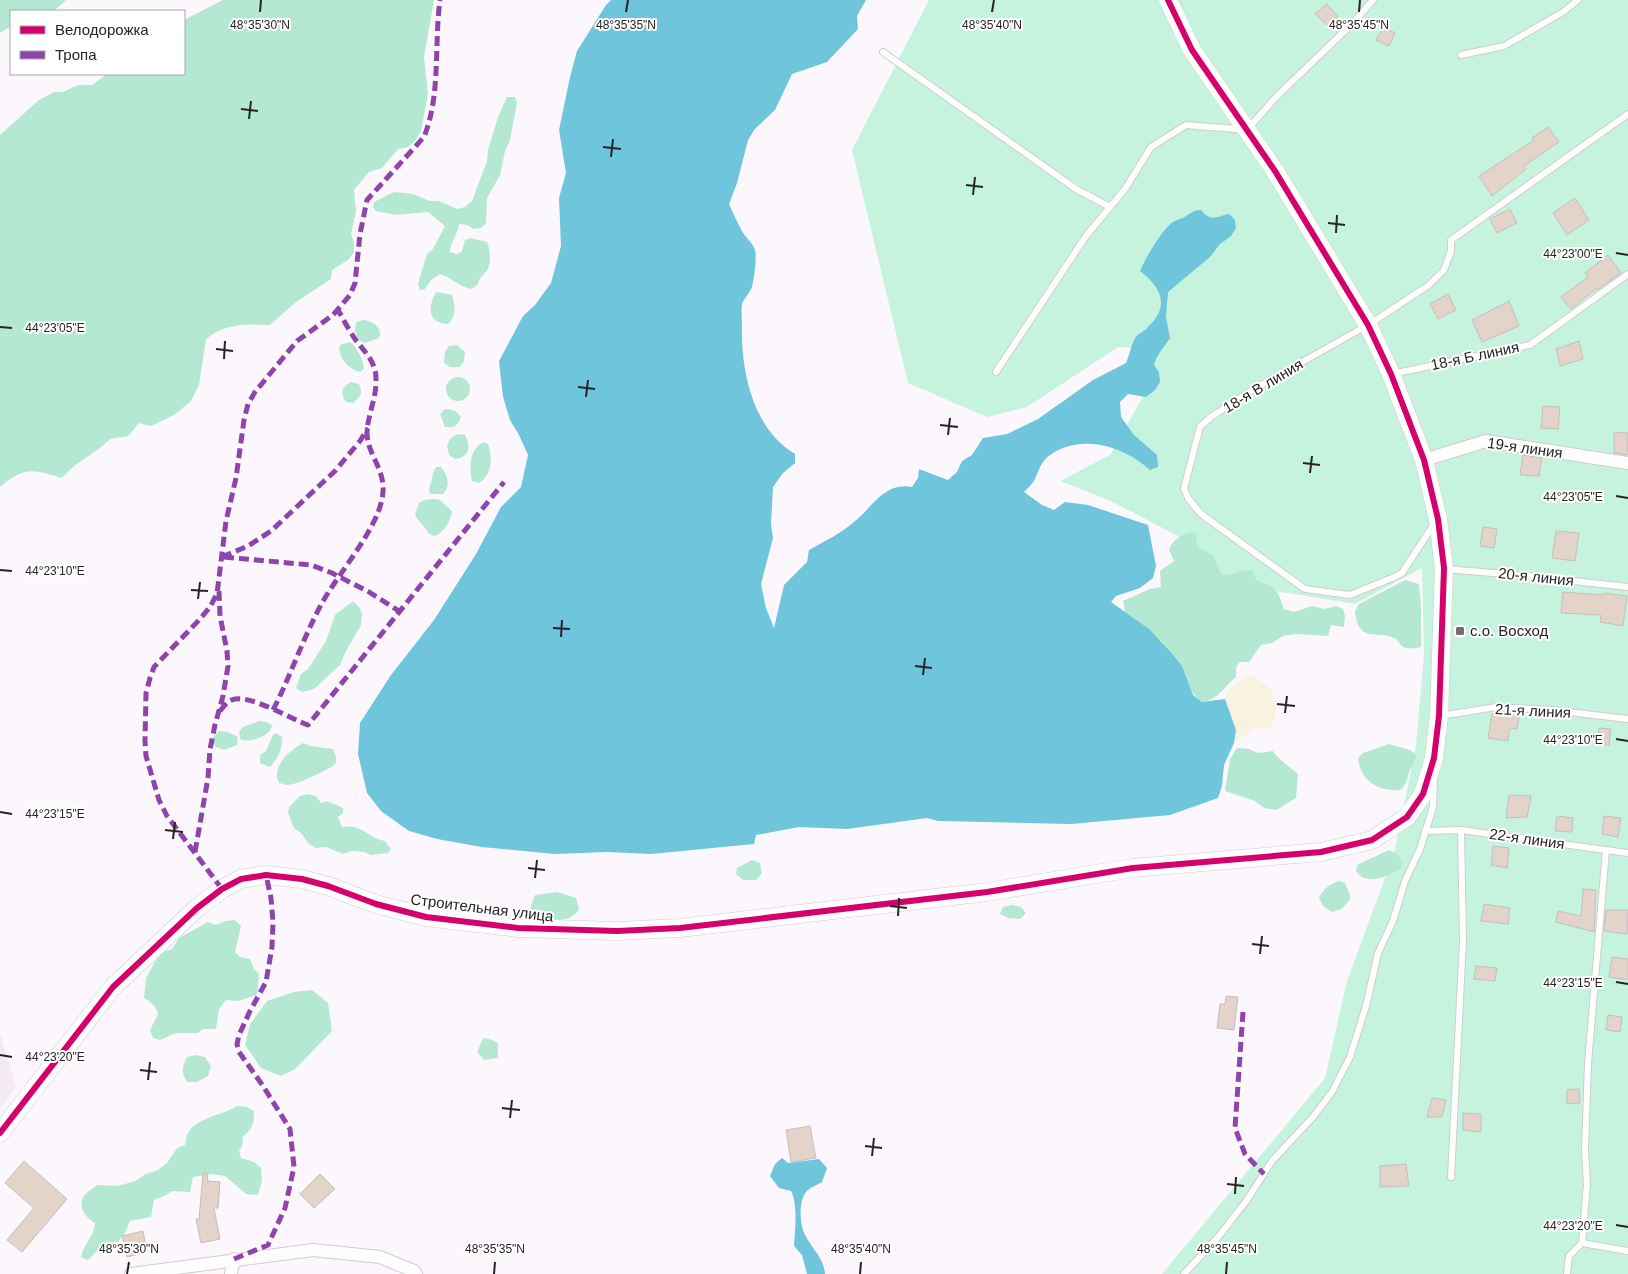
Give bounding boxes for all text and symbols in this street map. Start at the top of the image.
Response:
legend [10,10,185,75]
text: 48°35'30"N [230,18,290,32]
text: 48°35'35"N [596,18,656,32]
text: 48°35'40"N [962,18,1022,32]
text: 48°35'45"N [1329,18,1389,32]
text: Велодорожка [55,21,149,38]
text: Тропа [55,46,97,63]
text: 44°23'00"E [1543,247,1603,261]
text: 44°23'05"E [25,321,85,335]
street label: 18-я Б линия [1429,338,1521,373]
street label: 18-я В линия [1220,355,1306,416]
street label: 19-я линия [1486,434,1564,461]
text: 44°23'05"E [1543,490,1603,504]
text: 44°23'10"E [25,564,85,578]
street label: 20-я линия [1497,564,1575,589]
place label: с.о. Восход [1470,622,1549,639]
marker: с.о. Восход [1454,625,1466,637]
street label: 21-я линия [1495,700,1571,721]
text: 44°23'10"E [1543,733,1603,747]
text: 44°23'15"E [25,807,85,821]
street label: 22-я линия [1488,825,1566,852]
street label: Строительная улица [410,890,555,925]
text: 44°23'15"E [1543,976,1603,990]
text: 44°23'20"E [25,1050,85,1064]
text: 44°23'20"E [1543,1219,1603,1233]
text: 48°35'30"N [99,1242,159,1256]
text: 48°35'35"N [465,1242,525,1256]
text: 48°35'40"N [831,1242,891,1256]
text: 48°35'45"N [1197,1242,1257,1256]

